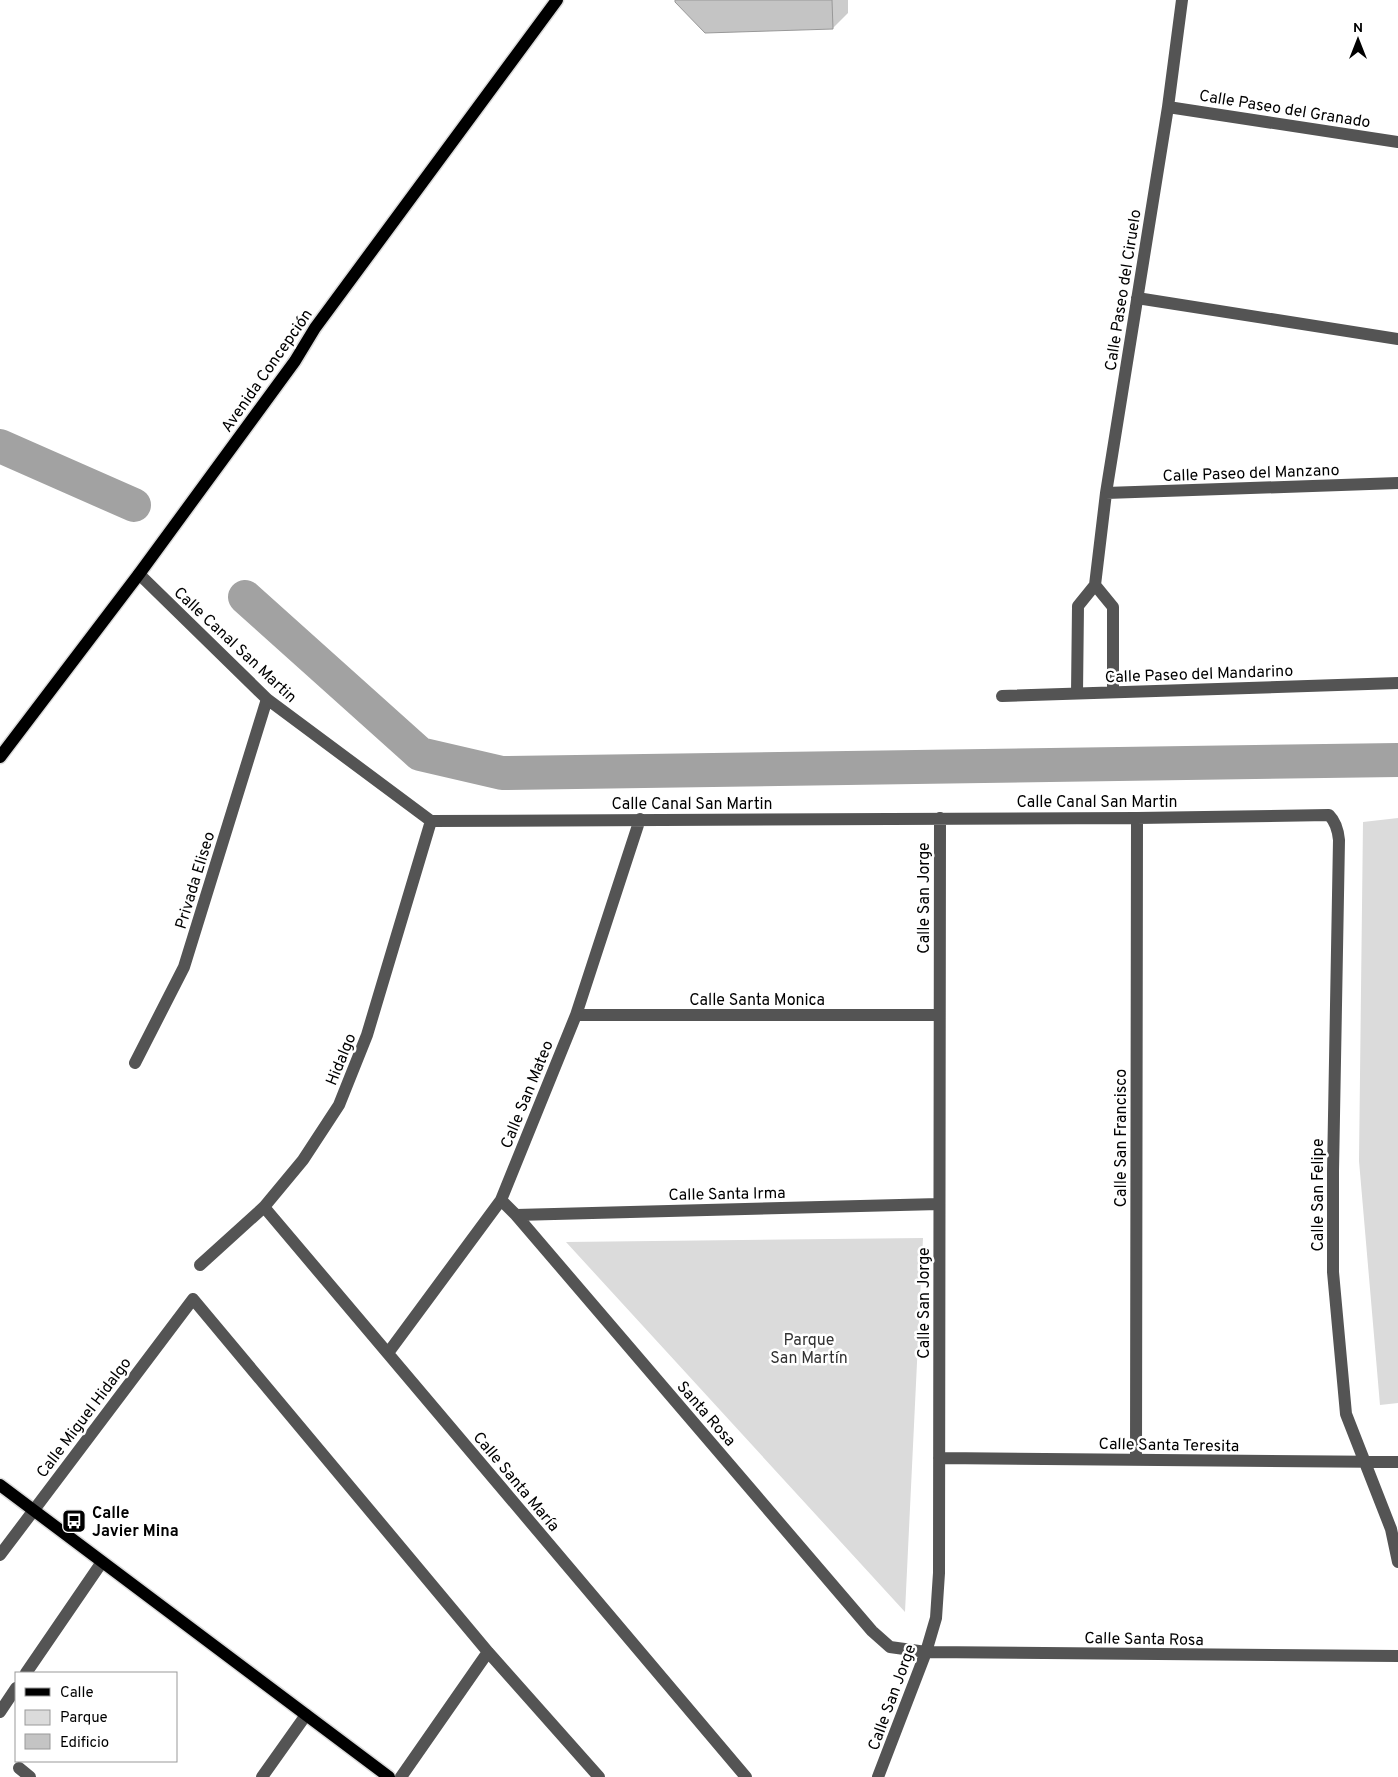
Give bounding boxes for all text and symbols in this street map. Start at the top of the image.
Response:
north arrow [1333,15,1383,65]
text: N [1353,20,1363,37]
street label: Calle Paseo del Granado [1198,87,1372,133]
street label: Calle Paseo del Ciruelo [1101,208,1147,373]
street label: Avenida Concepción [218,306,318,437]
street label: Calle Paseo del Manzano [1162,461,1340,487]
street label: Calle Canal San Martin [169,583,300,708]
street label: Calle Paseo del Mandarino [1105,662,1294,688]
street label: Calle Canal San Martin [1016,793,1178,813]
street label: Calle Canal San Martin [611,795,773,815]
street label: Privada Eliseo [172,829,220,932]
street label: Calle San Jorge [915,842,935,954]
street label: Calle Santa Monica [689,991,825,1011]
street label: Hidalgo [322,1031,361,1089]
street label: Calle San Mateo [497,1038,559,1152]
street label: Calle San Francisco [1112,1069,1132,1207]
street label: Calle San Felipe [1309,1139,1329,1251]
street label: Calle Santa Irma [668,1184,786,1206]
street label: Calle San Jorge [915,1247,935,1359]
park label: Parque San Martín [770,1331,848,1369]
street label: Calle Miguel Hidalgo [33,1354,136,1482]
street label: Santa Rosa [672,1378,739,1451]
street label: Calle Santa María [468,1428,563,1536]
street label: Calle Santa Teresita [1098,1435,1239,1457]
place label: Calle Javier Mina [92,1504,179,1542]
bus stop icon: Calle Javier Mina [61,1508,87,1534]
street label: Calle Santa Rosa [1084,1629,1204,1651]
street label: Calle San Jorge [864,1642,921,1753]
legend [15,1672,178,1762]
text: Calle [60,1684,94,1703]
text: Parque [60,1709,108,1728]
text: Edificio [60,1734,109,1753]

